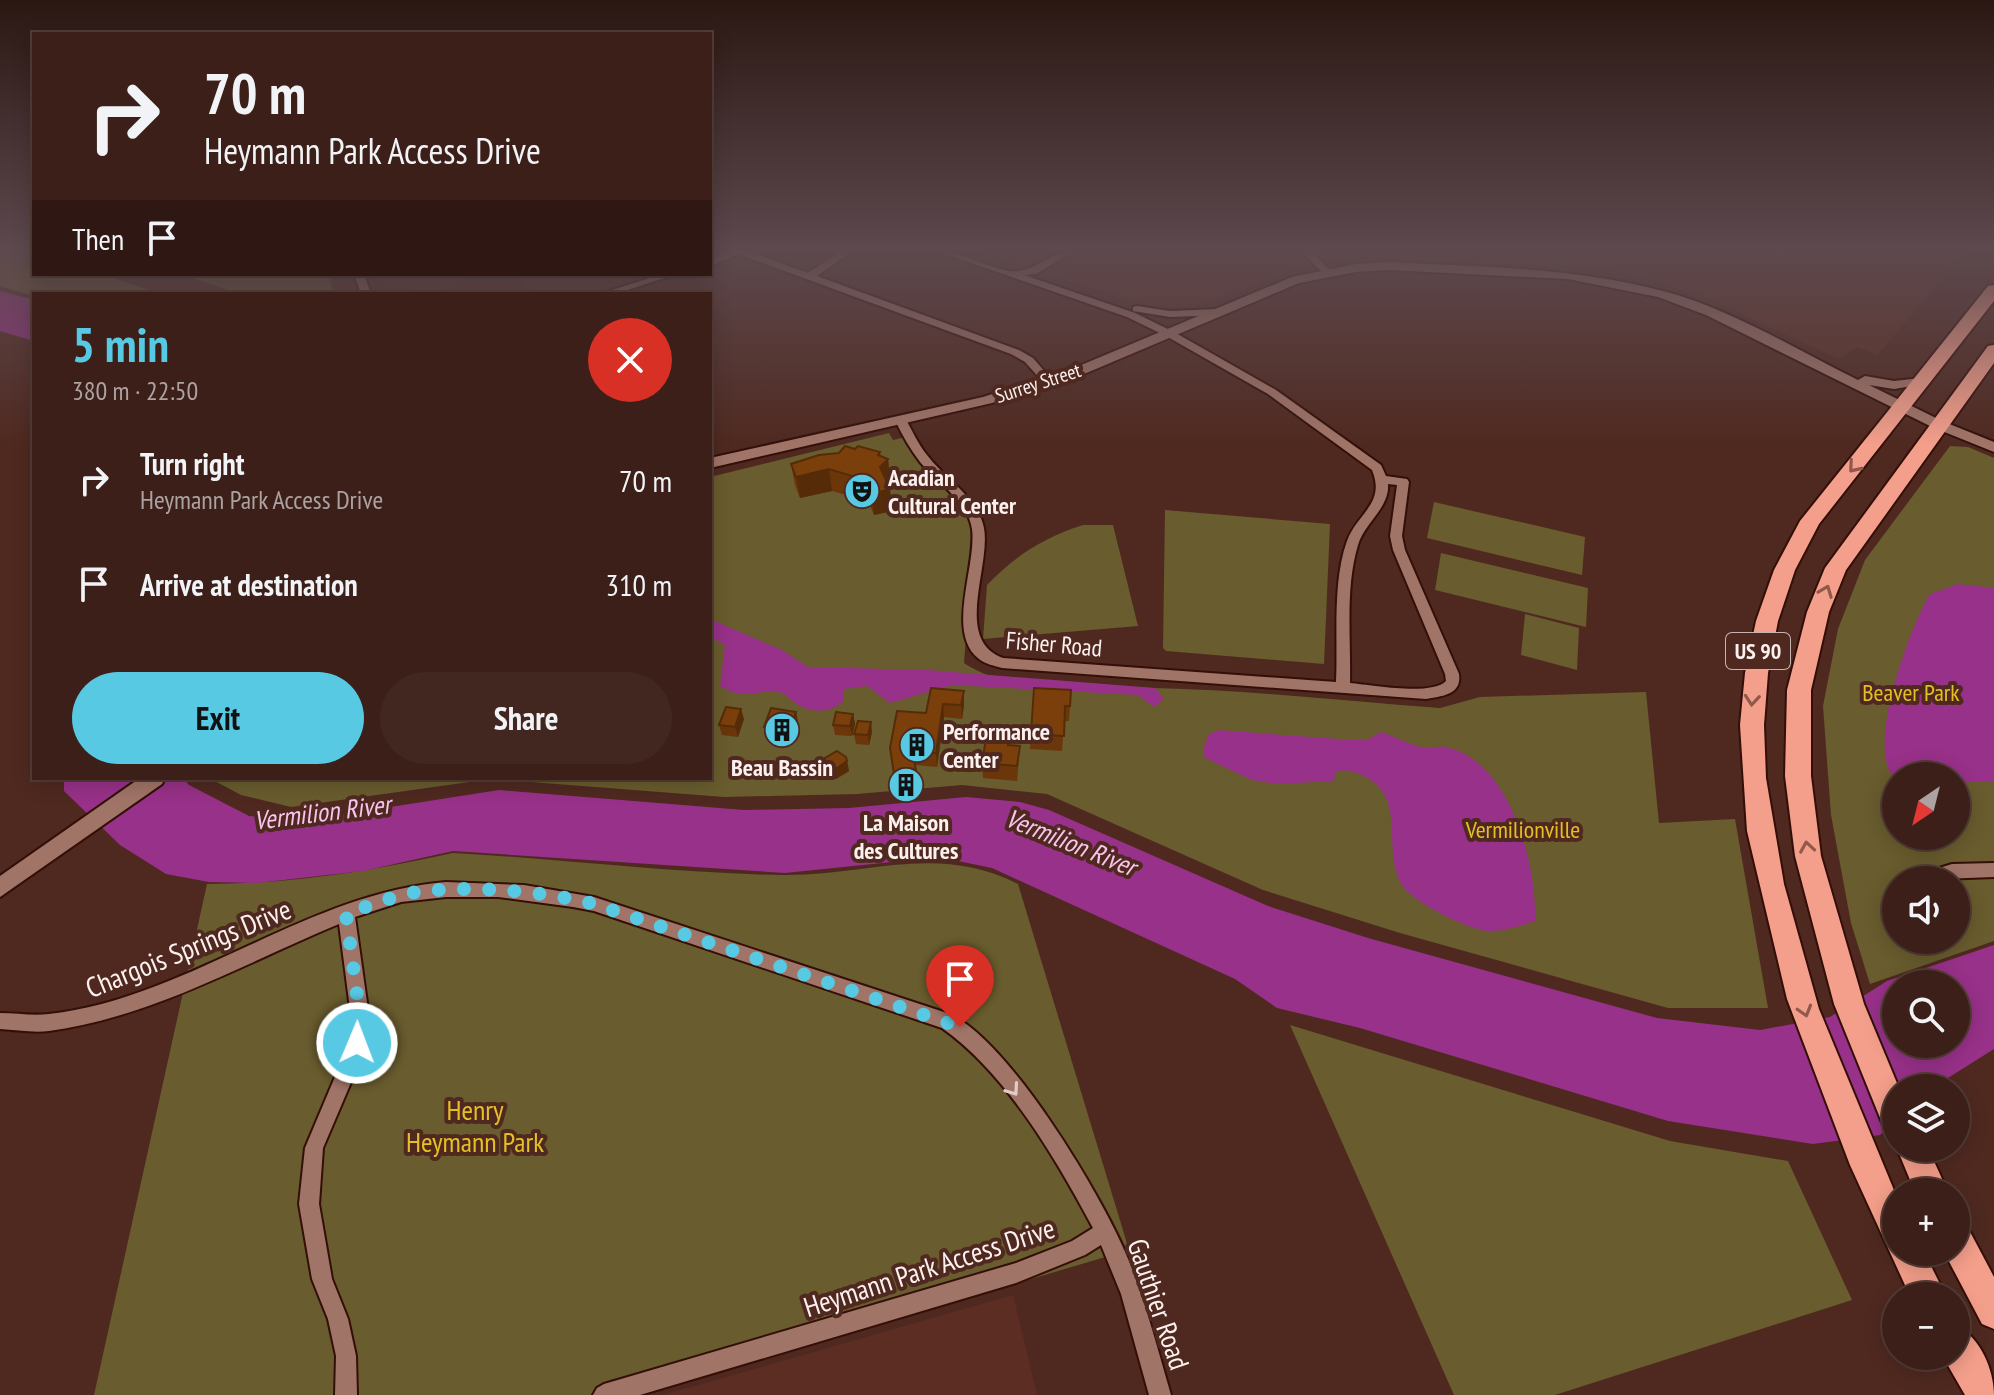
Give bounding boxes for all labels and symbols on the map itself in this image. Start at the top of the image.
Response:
street label: Surrey Street [992,357,1085,409]
one-way arrow [1849,458,1864,472]
place label: Acadian Cultural Center [887,462,1017,521]
theatre icon: Acadian Cultural Center [843,472,881,510]
one-way arrow [1816,585,1833,599]
street label: Fisher Road [1005,624,1103,664]
road number: US 90 [1726,633,1790,669]
park label: Beaver Park [1862,677,1960,708]
one-way arrow [1743,694,1760,707]
building icon: Beau Bassin [763,711,801,749]
place label: Performance Center [943,716,1050,775]
building icon: Performance Center [898,726,936,764]
place label: Beau Bassin [731,752,833,783]
north arrow [1882,762,1970,850]
building icon: La Maison des Cultures [887,766,925,804]
water label: Vermilion River [252,787,396,837]
water label: Vermilion River [1001,801,1144,884]
place label: La Maison des Cultures [854,807,958,866]
park label: Vermilionville [1465,814,1580,845]
one-way arrow [1799,840,1816,854]
street label: Chargois Springs Drive [80,890,296,1006]
pin [926,945,994,1027]
position arrow [315,1001,399,1085]
one-way arrow [1796,1003,1812,1017]
one-way arrow [1003,1082,1018,1096]
park label: Henry Heymann Park [406,1091,544,1160]
street label: Heymann Park Access Drive [799,1209,1059,1325]
street label: Gauthier Road [1119,1234,1199,1374]

